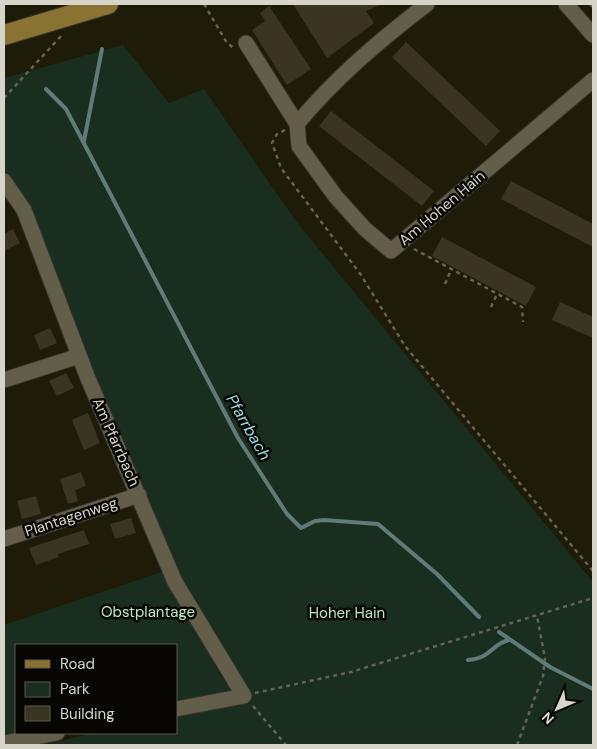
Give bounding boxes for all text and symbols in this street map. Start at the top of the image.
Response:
street label: Am Hohen Hain [395,166,489,250]
water label: Pfarrbach [221,391,276,464]
street label: Am Pfarrbach [88,395,144,489]
street label: Plantagenweg [22,493,120,541]
park label: Obstplantage [101,602,195,622]
park label: Hoher Hain [309,603,385,623]
legend [15,644,178,734]
text: Road [60,654,95,674]
text: Park [60,679,90,699]
north arrow [532,684,582,734]
text: Building [60,704,115,724]
text: N [538,708,558,728]

